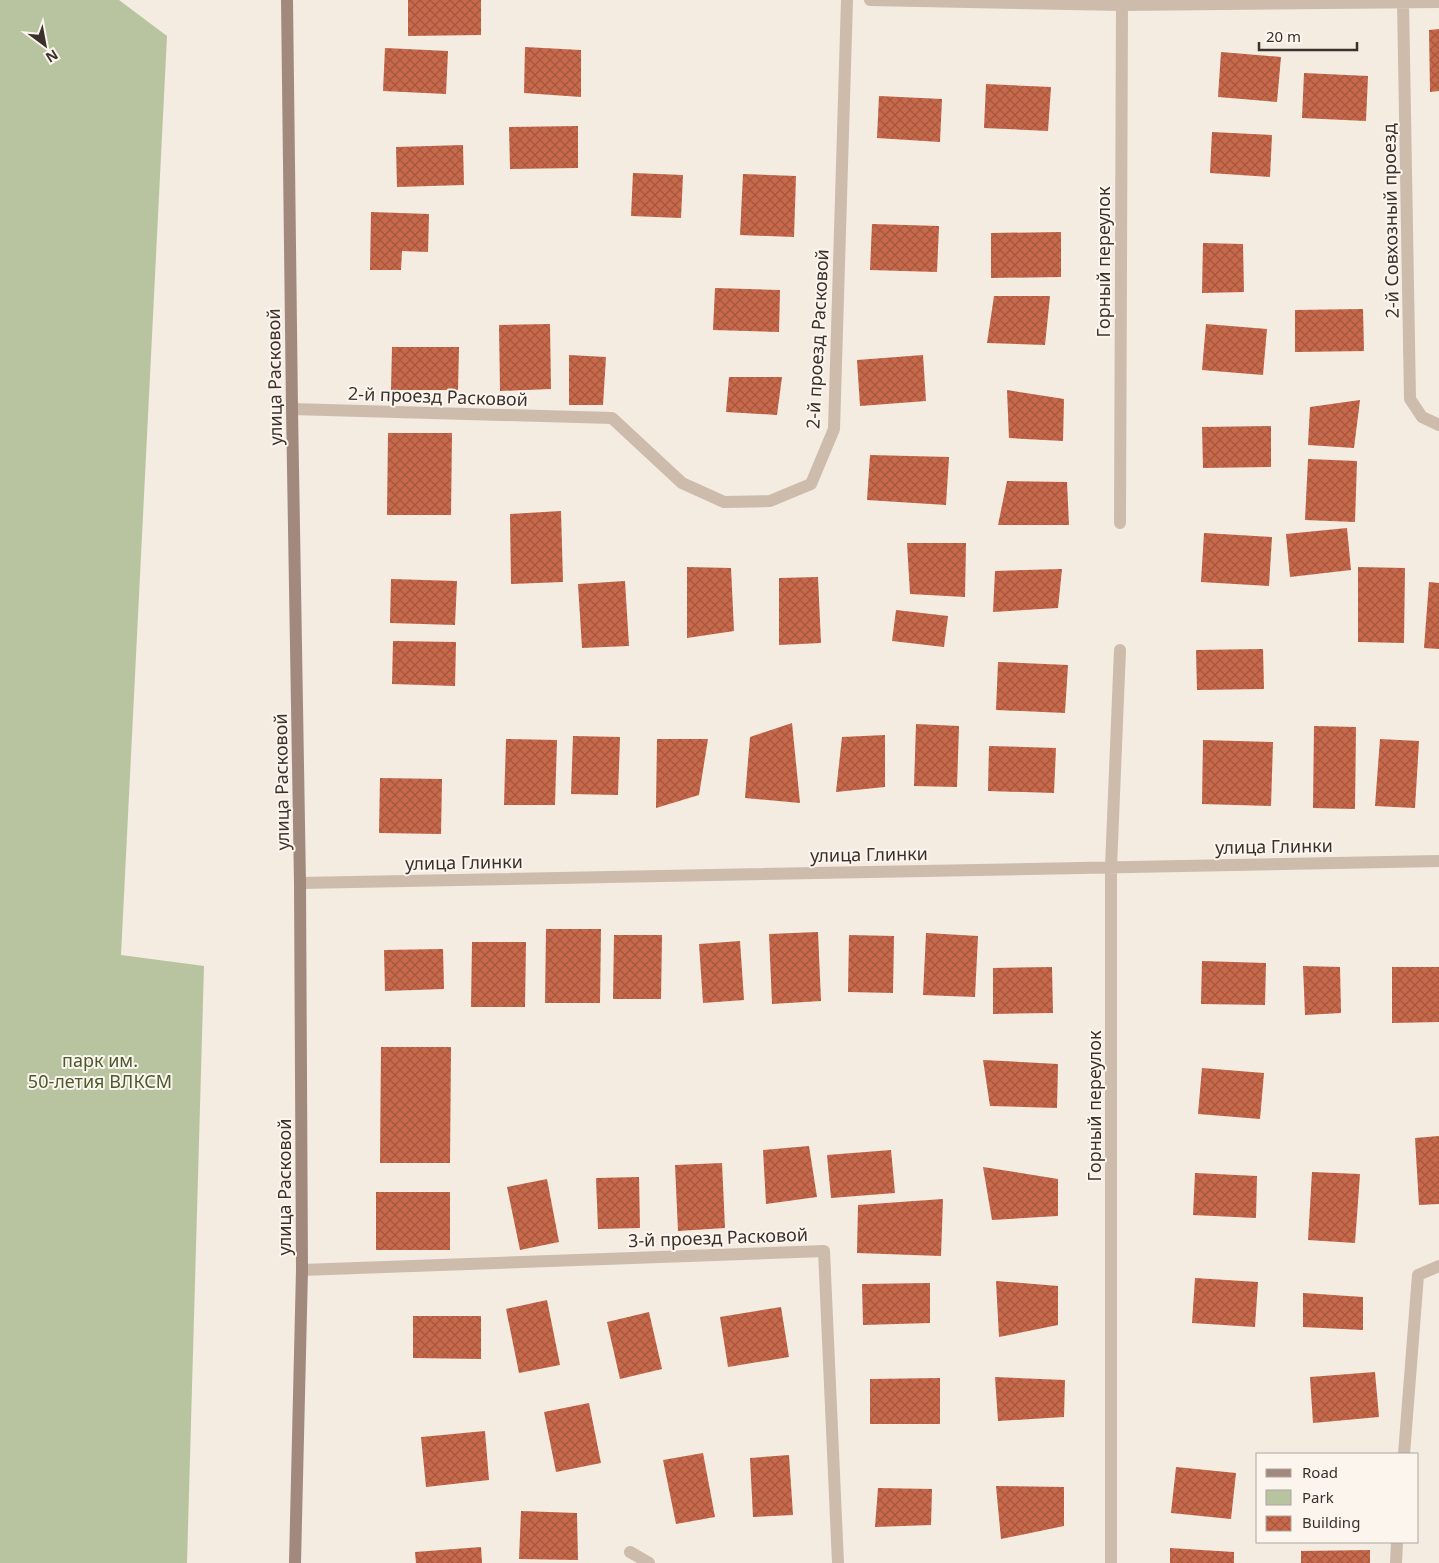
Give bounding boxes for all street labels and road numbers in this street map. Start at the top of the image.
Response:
street label: 2-й Совхозный проезд [1376,123,1404,319]
street label: Горный переулок [1091,186,1115,337]
street label: 2-й проезд Расковой [800,248,834,430]
street label: улица Расковой [261,308,287,446]
street label: 2-й проезд Расковой [348,381,528,411]
street label: улица Расковой [268,713,294,851]
street label: улица Глинки [1215,833,1333,859]
street label: улица Глинки [810,841,928,867]
street label: улица Глинки [405,849,523,875]
street label: Горный переулок [1082,1030,1106,1181]
street label: улица Расковой [272,1119,296,1255]
street label: 3-й проезд Расковой [628,1222,808,1252]

